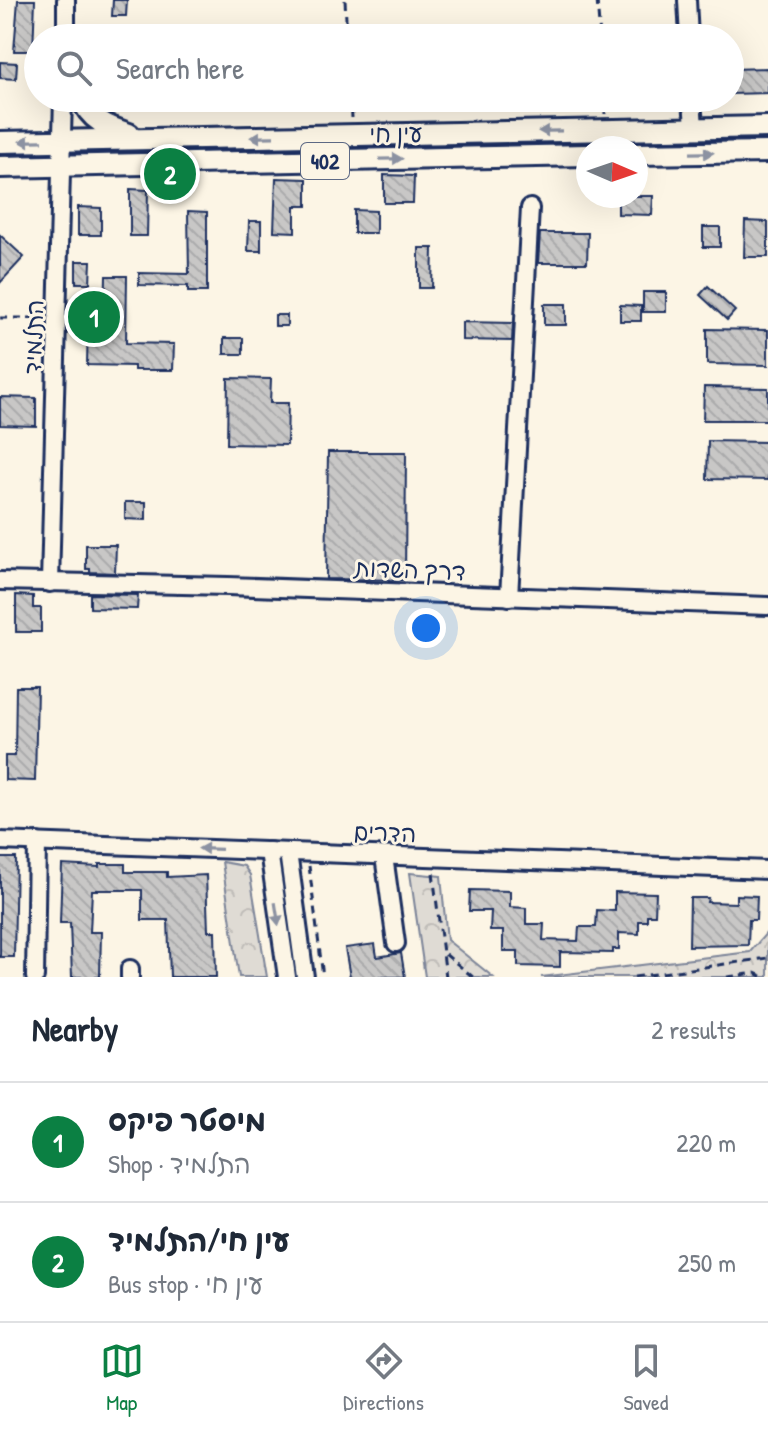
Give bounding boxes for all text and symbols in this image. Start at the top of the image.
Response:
search box [24,24,744,112]
icon: search [52,46,96,90]
text: Search here [116,48,244,88]
street label: עין חי [369,117,423,149]
one-way arrow [537,125,562,137]
one-way arrow [249,130,274,143]
one-way arrow [18,135,43,147]
north arrow [576,136,648,208]
road number: 402 [301,143,349,179]
pin: 2 [144,144,196,204]
one-way arrow [690,147,715,159]
one-way arrow [379,153,404,165]
pin: 1 [68,287,120,347]
street label: התלמיד [16,299,50,375]
street label: דרך השדות [352,551,466,587]
your location [406,608,446,648]
street label: הדרים [353,815,417,849]
one-way arrow [197,842,222,855]
one-way arrow [272,902,284,927]
text: Nearby [32,1006,118,1052]
text: 2 results [651,1012,736,1047]
text: מיסטר פיקס [108,1100,266,1140]
text: 1 [53,1125,63,1160]
text: 220 m [676,1125,736,1160]
text: Shop · התלמיד [108,1146,251,1181]
text: עין חי/התלמיד [108,1220,290,1260]
text: 2 [52,1245,64,1280]
text: 250 m [678,1245,736,1280]
text: Bus stop · עין חי [108,1266,263,1301]
tab: Map [100,1339,144,1417]
tab: Directions [343,1339,424,1417]
tab: Saved [623,1339,668,1417]

